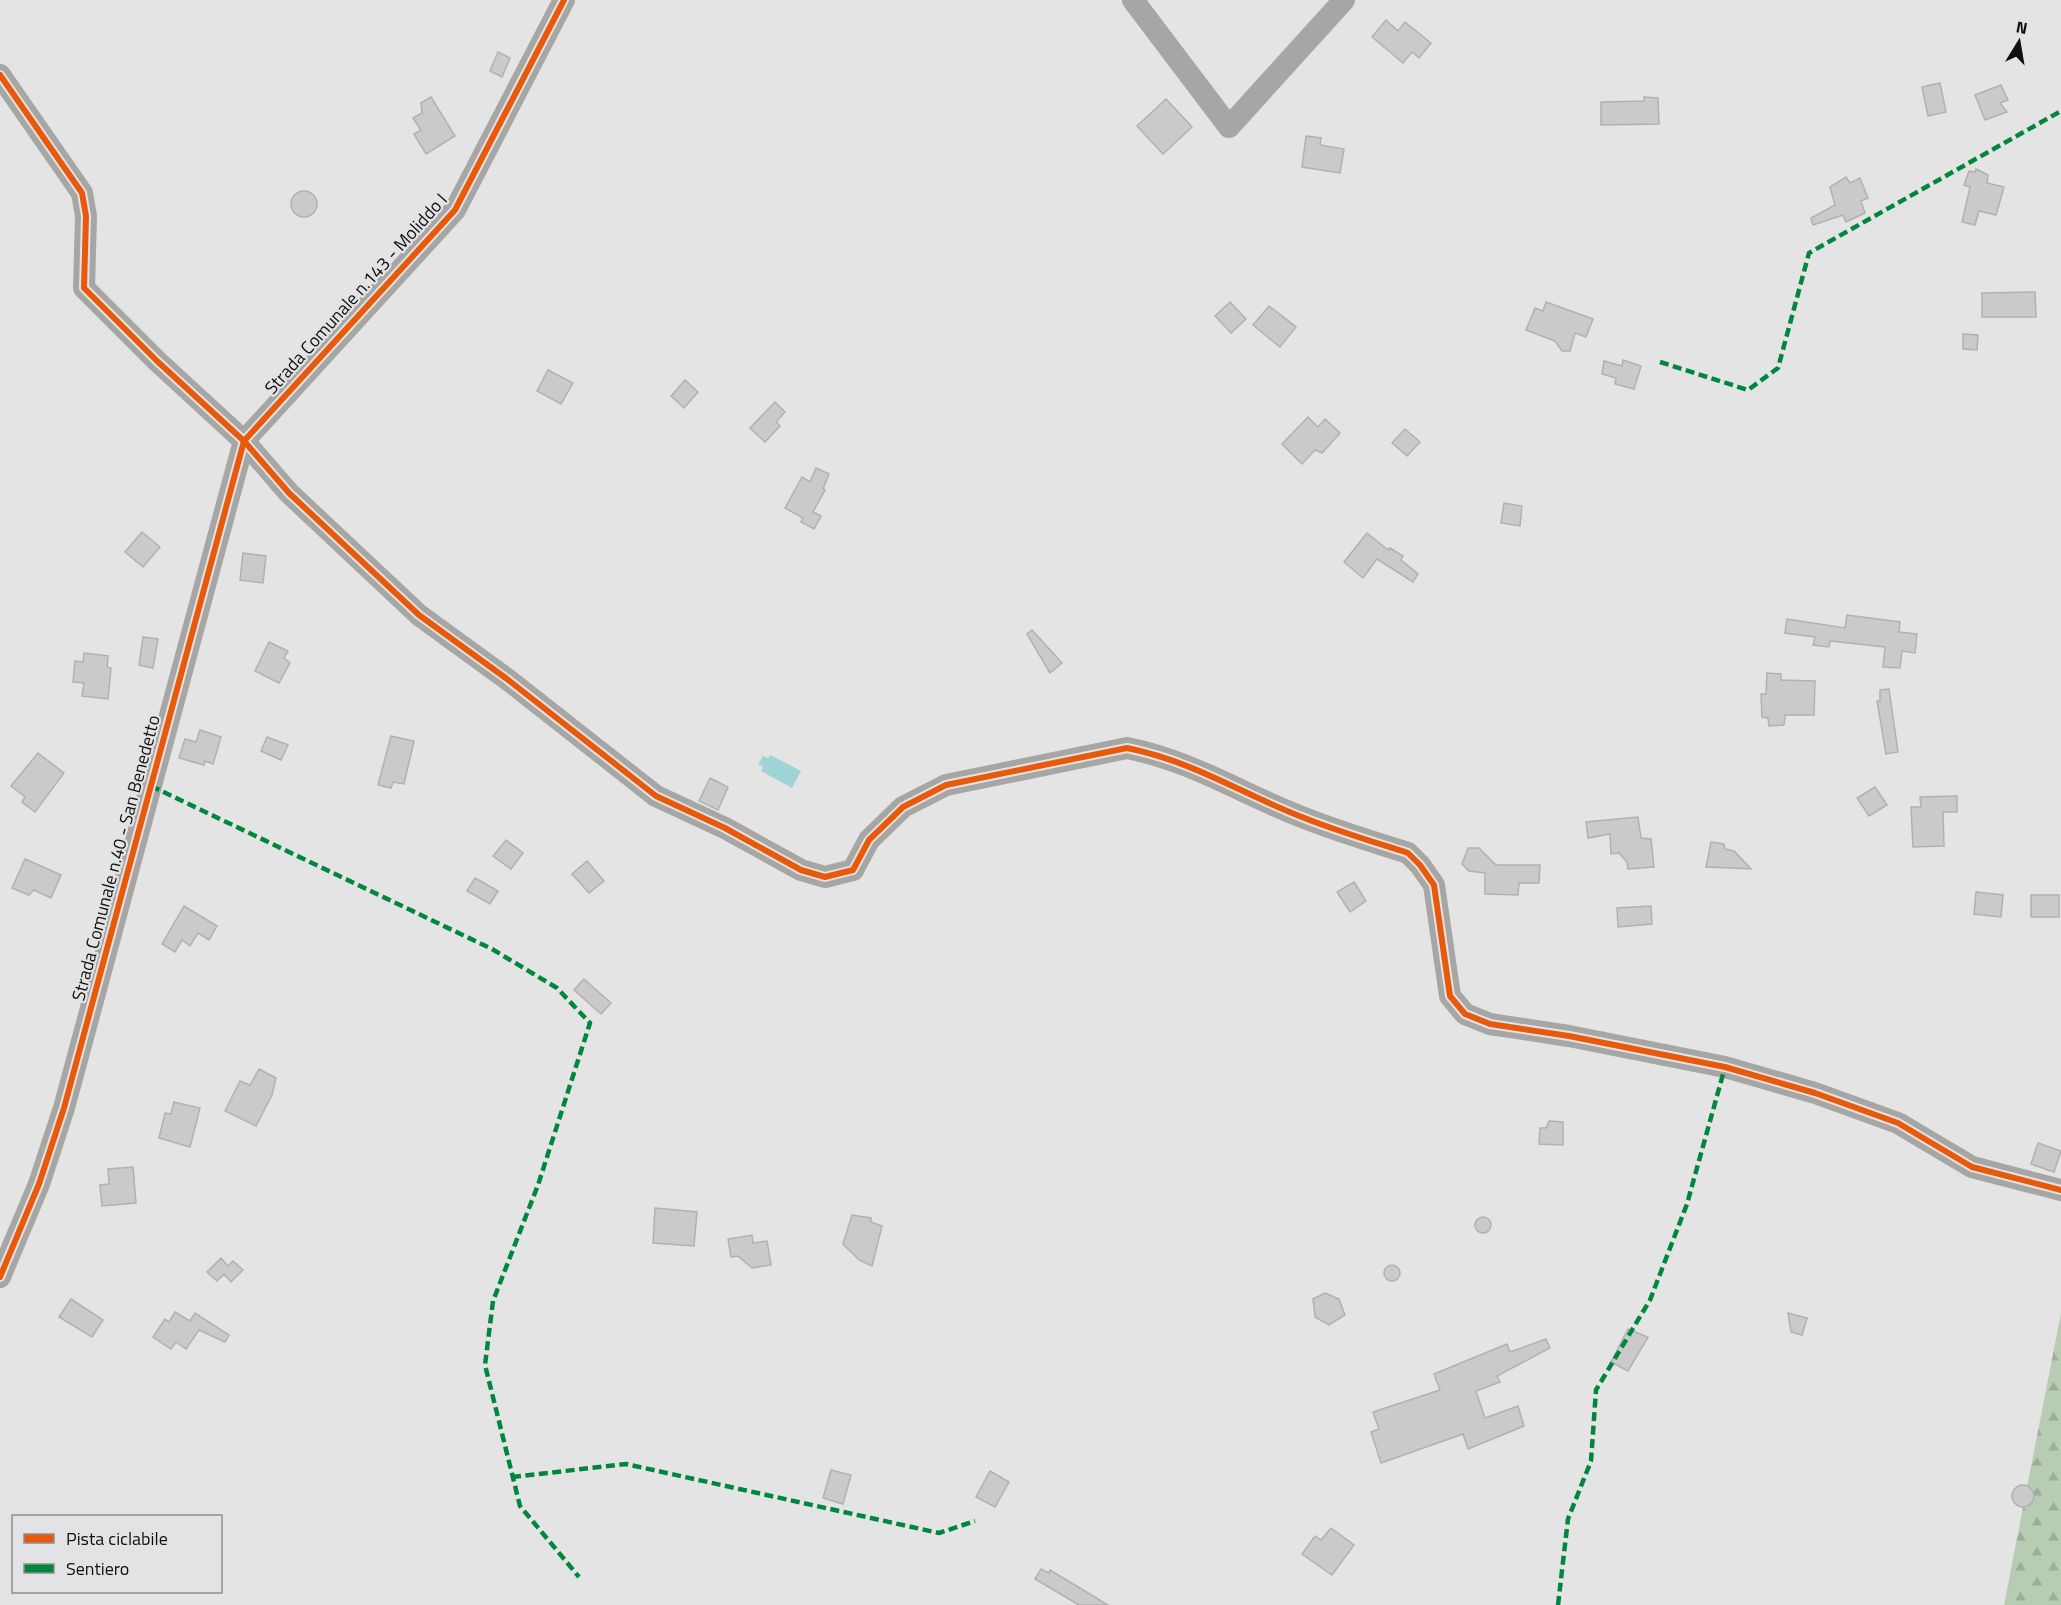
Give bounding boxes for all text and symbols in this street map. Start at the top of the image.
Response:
north arrow [1989,12,2049,72]
text: N [2014,14,2030,40]
street label: Strada Comunale n.143 - Moliddo I [258,187,453,400]
street label: Strada Comunale n.40 - San Benedetto [64,712,167,1004]
legend [12,1515,222,1593]
text: Pista ciclabile [66,1525,168,1552]
text: Sentiero [66,1555,129,1582]

